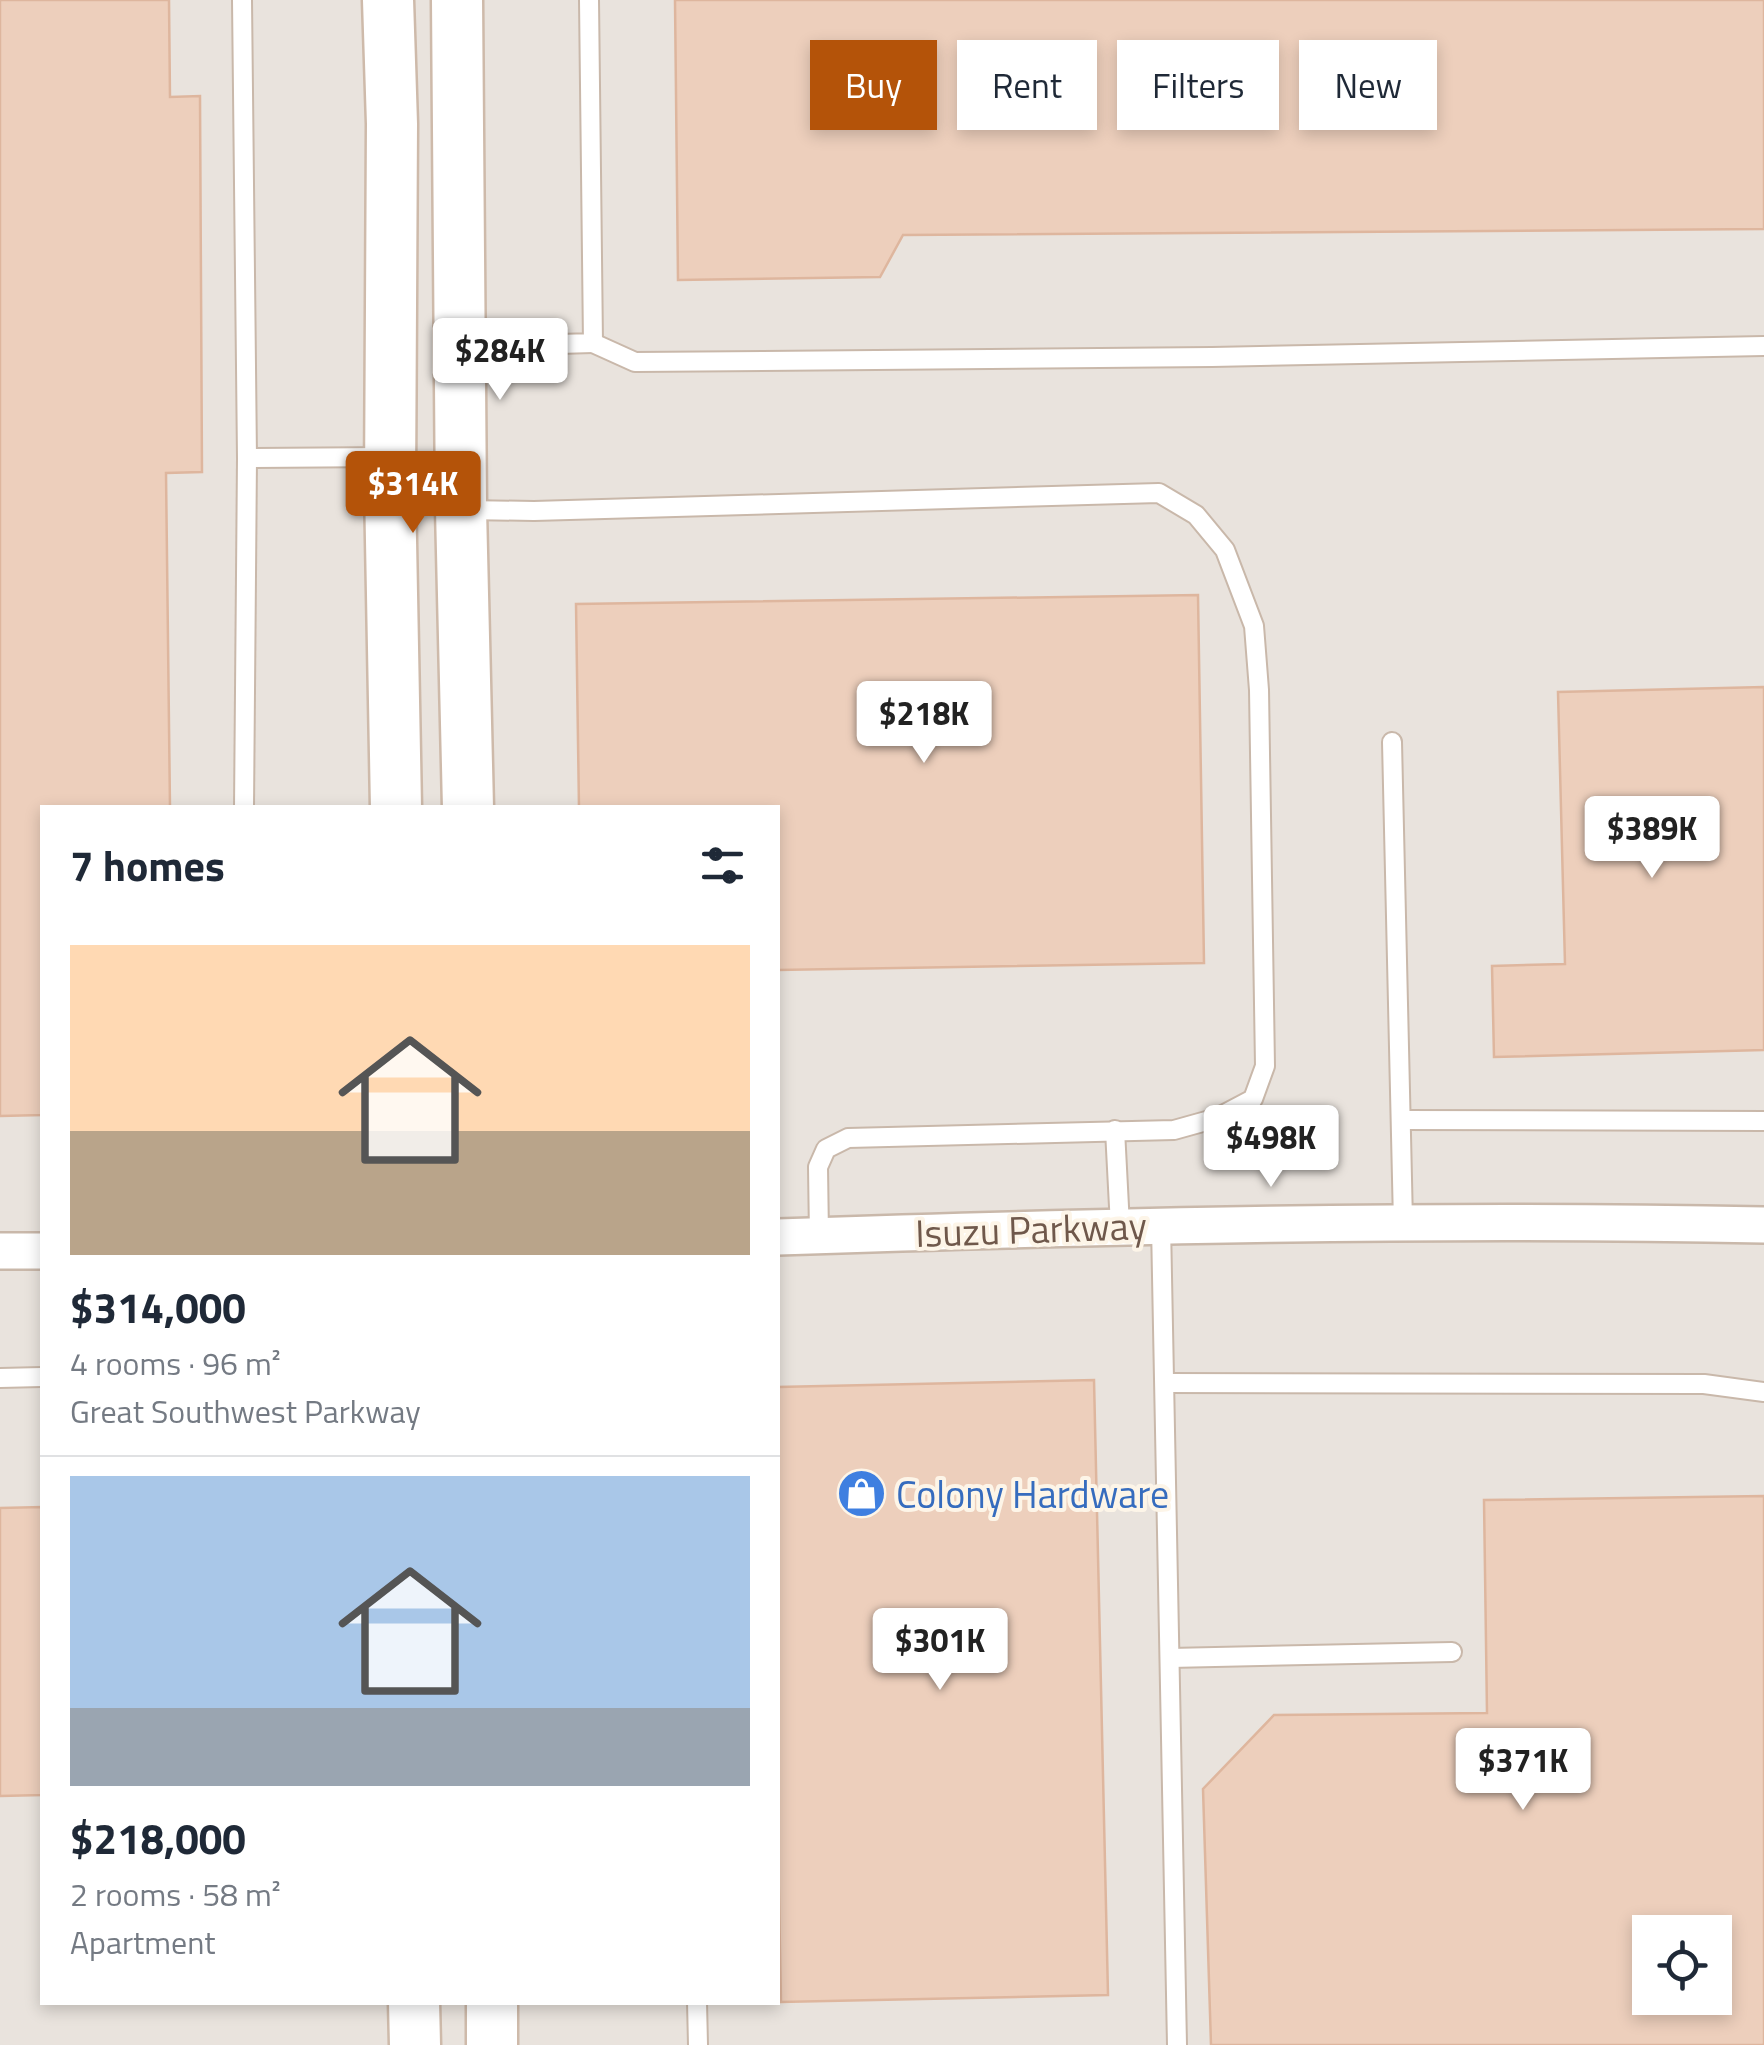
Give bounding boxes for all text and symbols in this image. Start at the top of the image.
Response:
chip: Buy [810,40,937,130]
chip: Rent [957,40,1097,130]
chip: Filters [1117,40,1279,130]
chip: New [1299,40,1437,130]
pin: $284K [430,318,570,403]
text: $284K [455,326,545,374]
pin: $314K [343,451,483,536]
text: $314K [368,459,458,507]
pin: $218K [854,681,994,766]
text: $218K [879,689,969,737]
pin: $389K [1582,796,1722,881]
text: $389K [1607,804,1697,852]
text: 7 homes [70,833,225,897]
icon: filters [695,838,750,893]
icon: home [320,1010,500,1190]
pin: $498K [1201,1105,1341,1190]
text: $498K [1226,1113,1316,1161]
street label: Isuzu Parkway [914,1196,1148,1262]
text: $314,000 [70,1275,246,1339]
text: 4 rooms · 96 m² [70,1339,281,1387]
text: Great Southwest Parkway [70,1387,421,1435]
place label: Colony Hardware [896,1465,1169,1523]
shop icon: Colony Hardware [835,1468,887,1520]
icon: home [320,1541,500,1721]
pin: $301K [870,1608,1010,1693]
text: $301K [895,1616,985,1664]
pin: $371K [1453,1728,1593,1813]
text: $371K [1478,1736,1568,1784]
text: $218,000 [70,1806,246,1870]
text: 2 rooms · 58 m² [70,1870,281,1918]
map controls [1632,1915,1732,2015]
button: locate [1632,1915,1732,2015]
text: Apartment [70,1918,216,1966]

